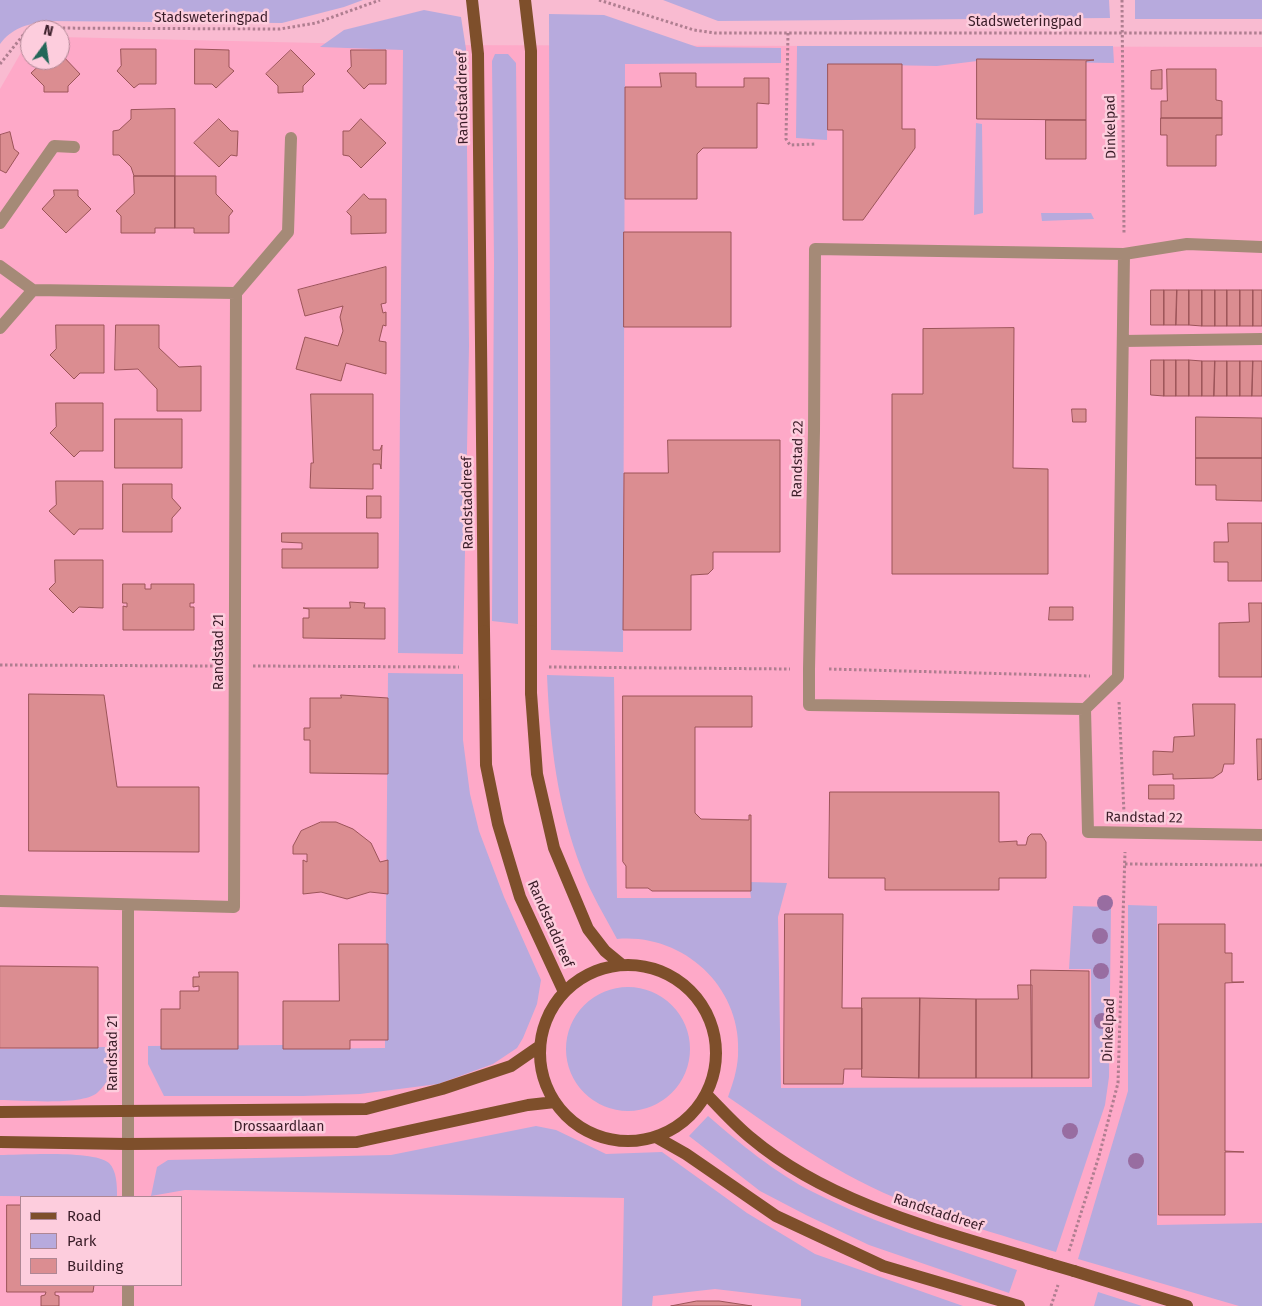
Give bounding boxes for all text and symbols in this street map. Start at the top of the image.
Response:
street label: Stadsweteringpad [154,10,268,26]
street label: Stadsweteringpad [968,14,1082,30]
north arrow [20,20,70,70]
text: N [42,22,55,40]
street label: Randstaddreef [454,51,472,145]
street label: Dinkelpad [1102,95,1120,159]
street label: Randstad 22 [789,420,807,498]
street label: Randstaddreef [459,456,477,550]
street label: Randstad 21 [211,614,227,690]
street label: Randstad 22 [1105,809,1183,827]
street label: Randstaddreef [523,878,577,970]
street label: Dinkelpad [1099,998,1119,1062]
street label: Randstad 21 [105,1015,121,1091]
street label: Drossaardlaan [234,1119,324,1135]
street label: Randstaddreef [891,1191,985,1235]
legend [20,1196,182,1286]
text: Road [67,1207,102,1225]
text: Park [67,1232,97,1250]
text: Building [67,1257,123,1275]

